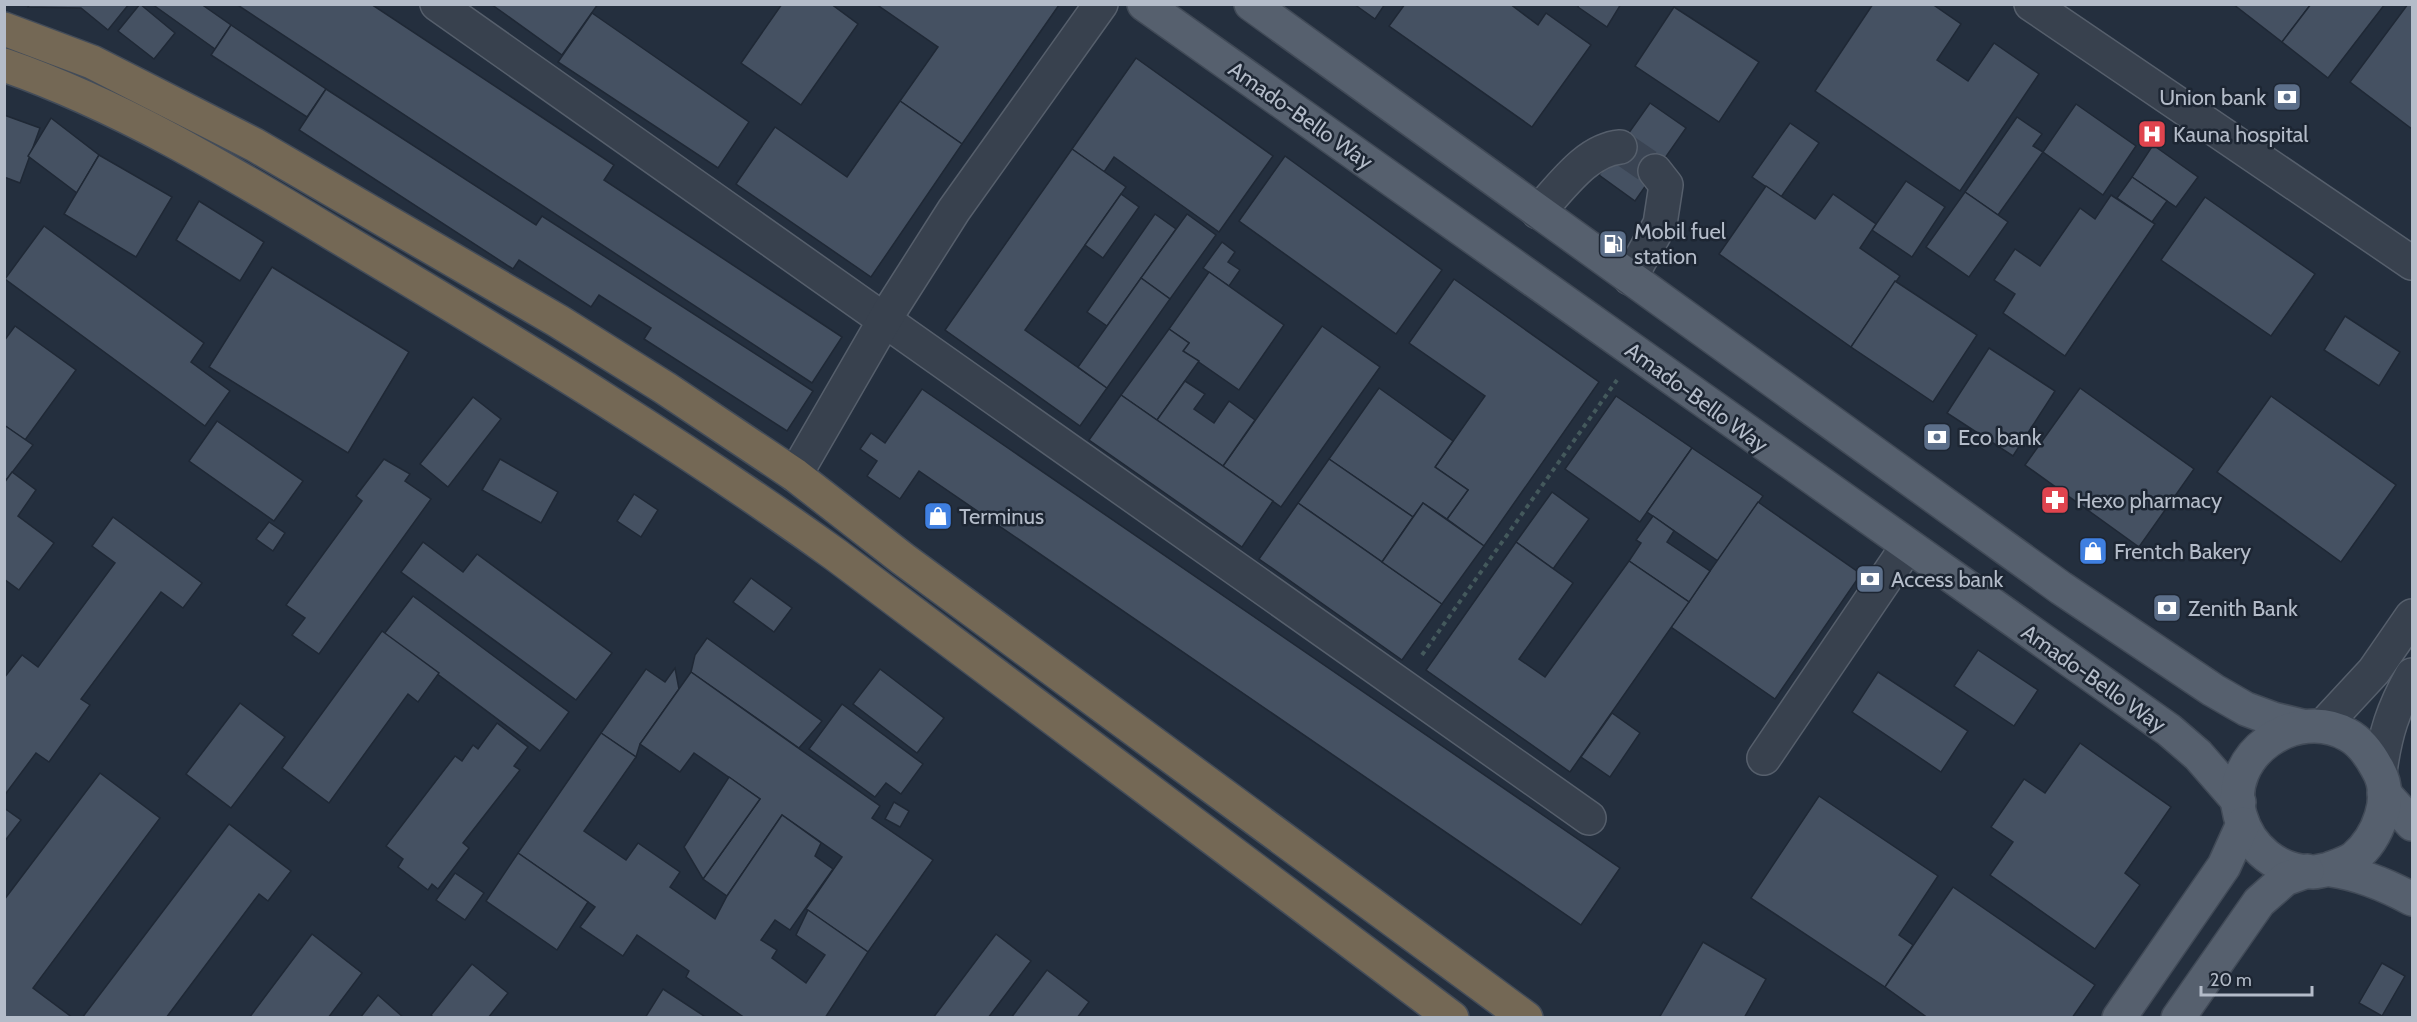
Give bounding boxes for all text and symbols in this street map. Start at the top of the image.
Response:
street label: Amado-Bello Way [1223,56,1378,175]
bank icon: Union bank [2271,81,2303,113]
place label: Union bank [2159,84,2266,111]
hospital icon: Kauna hospital [2136,118,2168,150]
place label: Kauna hospital [2173,121,2309,148]
place label: Mobil fuel station [1634,218,1727,270]
fuel station icon: Mobil fuel station [1597,228,1629,260]
street label: Amado-Bello Way [1620,337,1773,458]
bank icon: Eco bank [1921,421,1953,453]
place label: Eco bank [1958,424,2042,451]
pharmacy icon: Hexo pharmacy [2039,484,2071,516]
place label: Hexo pharmacy [2076,487,2222,514]
shop icon: Terminus [922,500,954,532]
place label: Terminus [959,503,1044,530]
shop icon: Frentch Bakery [2077,535,2109,567]
place label: Frentch Bakery [2114,538,2251,565]
bank icon: Access bank [1854,563,1886,595]
place label: Access bank [1891,566,2003,593]
bank icon: Zenith Bank [2151,592,2183,624]
place label: Zenith Bank [2188,595,2298,622]
street label: Amado-Bello Way [2016,619,2171,738]
scale bar [2201,959,2312,997]
text: 20 m [2210,969,2252,991]

